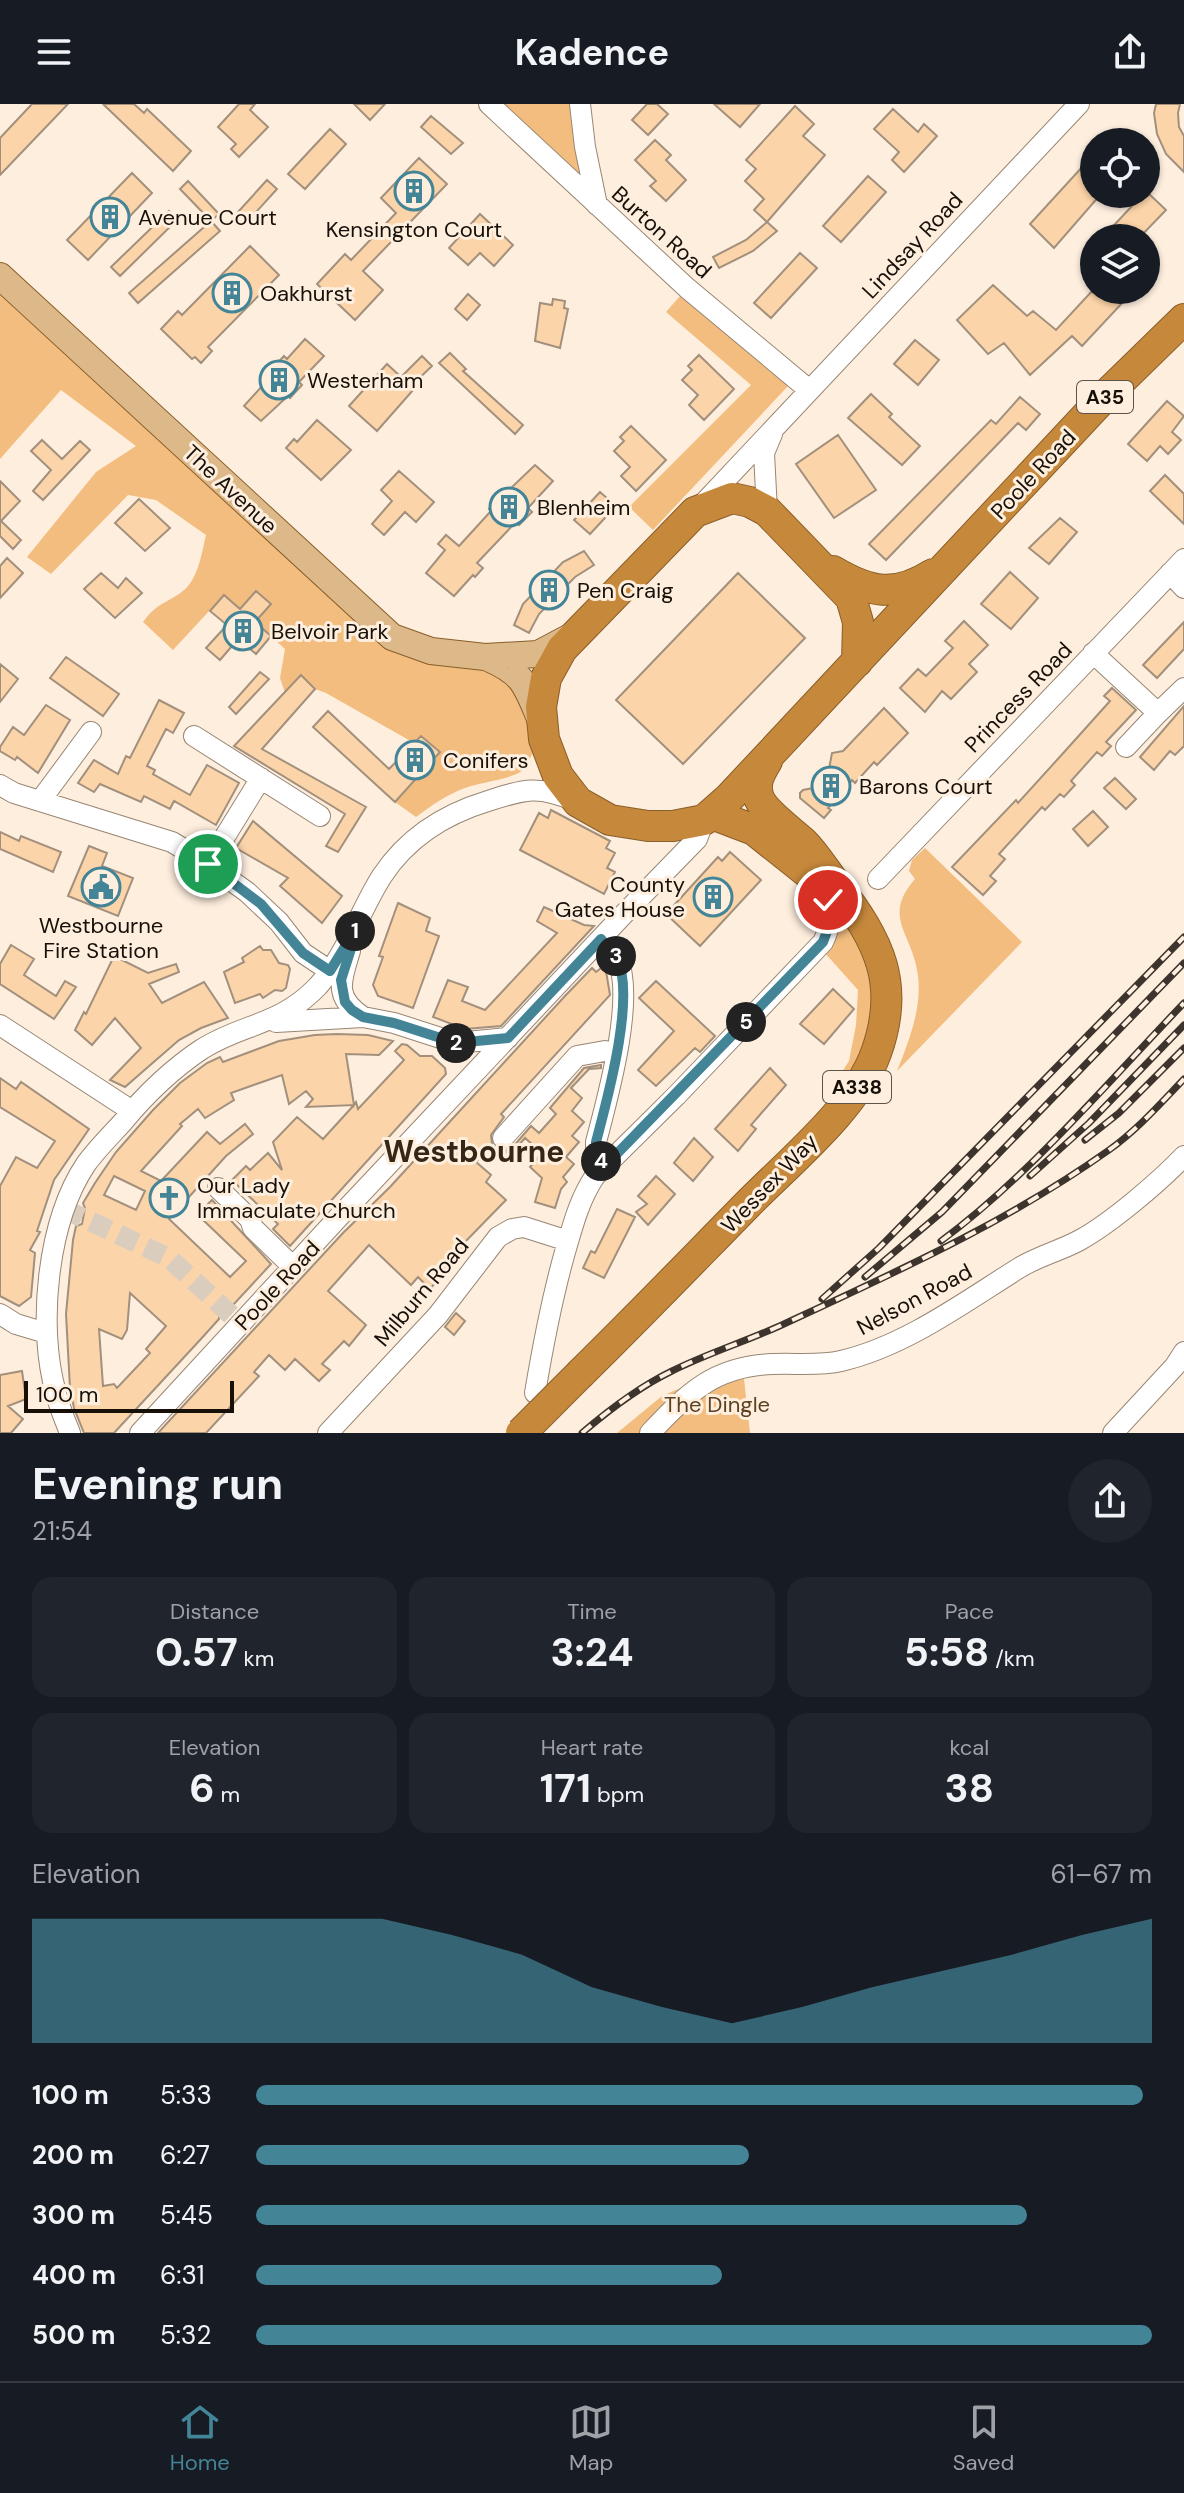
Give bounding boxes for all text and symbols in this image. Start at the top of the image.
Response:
text: Kadence [515,29,669,76]
icon: menu [32,30,76,74]
icon: share [1108,30,1152,74]
map controls [1080,128,1160,304]
button: locate [1080,128,1160,208]
building icon: Kensington Court [393,170,435,212]
street label: Burton Road [605,180,718,285]
street label: Lindsay Road [856,186,969,305]
building icon: Avenue Court [89,196,131,238]
place label: Avenue Court [138,203,277,232]
place label: Kensington Court [326,215,502,244]
button: layers [1080,224,1160,304]
building icon: Oakhurst [211,272,253,314]
place label: Oakhurst [260,279,353,308]
building icon: Westerham [258,359,300,401]
place label: Westerham [307,366,423,395]
road number: A35 [1077,381,1133,413]
street label: Poole Road [984,423,1082,525]
street label: The Avenue [178,438,284,540]
building icon: Blenheim [488,486,530,528]
place label: Blenheim [537,493,630,522]
building icon: Pen Craig [528,569,570,611]
place label: Pen Craig [577,576,674,605]
building icon: Belvoir Park [222,610,264,652]
place label: Belvoir Park [271,617,388,646]
street label: Princess Road [958,636,1078,759]
building icon: Conifers [394,739,436,781]
place label: Conifers [443,746,528,775]
building icon: Barons Court [810,765,852,807]
place label: Barons Court [859,772,993,801]
pin [174,830,242,898]
icon: arrive [186,842,230,886]
public building icon: Westbourne Fire Station [80,866,122,908]
pin [794,866,862,934]
place label: County Gates House [555,870,685,924]
building icon: County Gates House [692,876,734,918]
icon: check [806,878,850,922]
place label: Westbourne Fire Station [39,911,163,965]
pin: 1 [335,911,375,951]
text: 1 [351,916,359,945]
pin: 3 [596,936,636,976]
text: 3 [609,941,623,970]
pin: 5 [726,1002,766,1042]
text: 5 [739,1007,753,1036]
pin: 2 [436,1023,476,1063]
text: 2 [450,1028,462,1057]
road number: A338 [823,1071,891,1103]
street label: Wessex Way [715,1127,824,1239]
district label: Westbourne [384,1132,564,1171]
pin: 4 [581,1141,621,1181]
text: 4 [594,1146,608,1175]
place label: Our Lady Immaculate Church [197,1171,396,1225]
church icon: Our Lady Immaculate Church [148,1177,190,1219]
street label: Milburn Road [368,1232,475,1353]
street label: Poole Road [228,1234,326,1336]
street label: Nelson Road [852,1257,977,1342]
scale bar [24,1377,234,1413]
text: 100 m [36,1380,98,1409]
park label: The Dingle [664,1390,770,1419]
text: Evening run [32,1455,283,1513]
button: share [1068,1459,1152,1543]
text: 21:54 [32,1514,92,1548]
text: Distance [170,1597,259,1626]
text: Time [567,1597,617,1626]
text: Pace [945,1597,994,1626]
text: 0.57 [155,1626,238,1678]
text: 3:24 [550,1626,634,1678]
text: 5:58 [904,1626,989,1678]
text: km [238,1644,274,1673]
text: /km [989,1644,1035,1673]
text: Elevation [169,1733,261,1762]
text: Heart rate [541,1733,643,1762]
text: kcal [949,1733,989,1762]
text: 6 [189,1762,215,1814]
text: 171 [540,1762,591,1814]
text: 38 [945,1762,994,1814]
text: m [215,1780,240,1809]
text: bpm [591,1780,644,1809]
text: Elevation [32,1857,140,1891]
text: 61–67 m [1051,1857,1152,1891]
text: 100 m [32,2078,109,2112]
text: 5:33 [160,2078,212,2112]
text: 200 m [32,2138,114,2172]
text: 6:27 [160,2138,210,2172]
text: 300 m [32,2198,115,2232]
text: 5:45 [160,2198,213,2232]
text: 400 m [32,2258,116,2292]
text: 6:31 [160,2258,205,2292]
text: 500 m [32,2318,115,2352]
text: 5:32 [160,2318,211,2352]
tab: Home [170,2400,230,2477]
tab: Map [569,2400,613,2477]
tab: Saved [953,2400,1014,2477]

